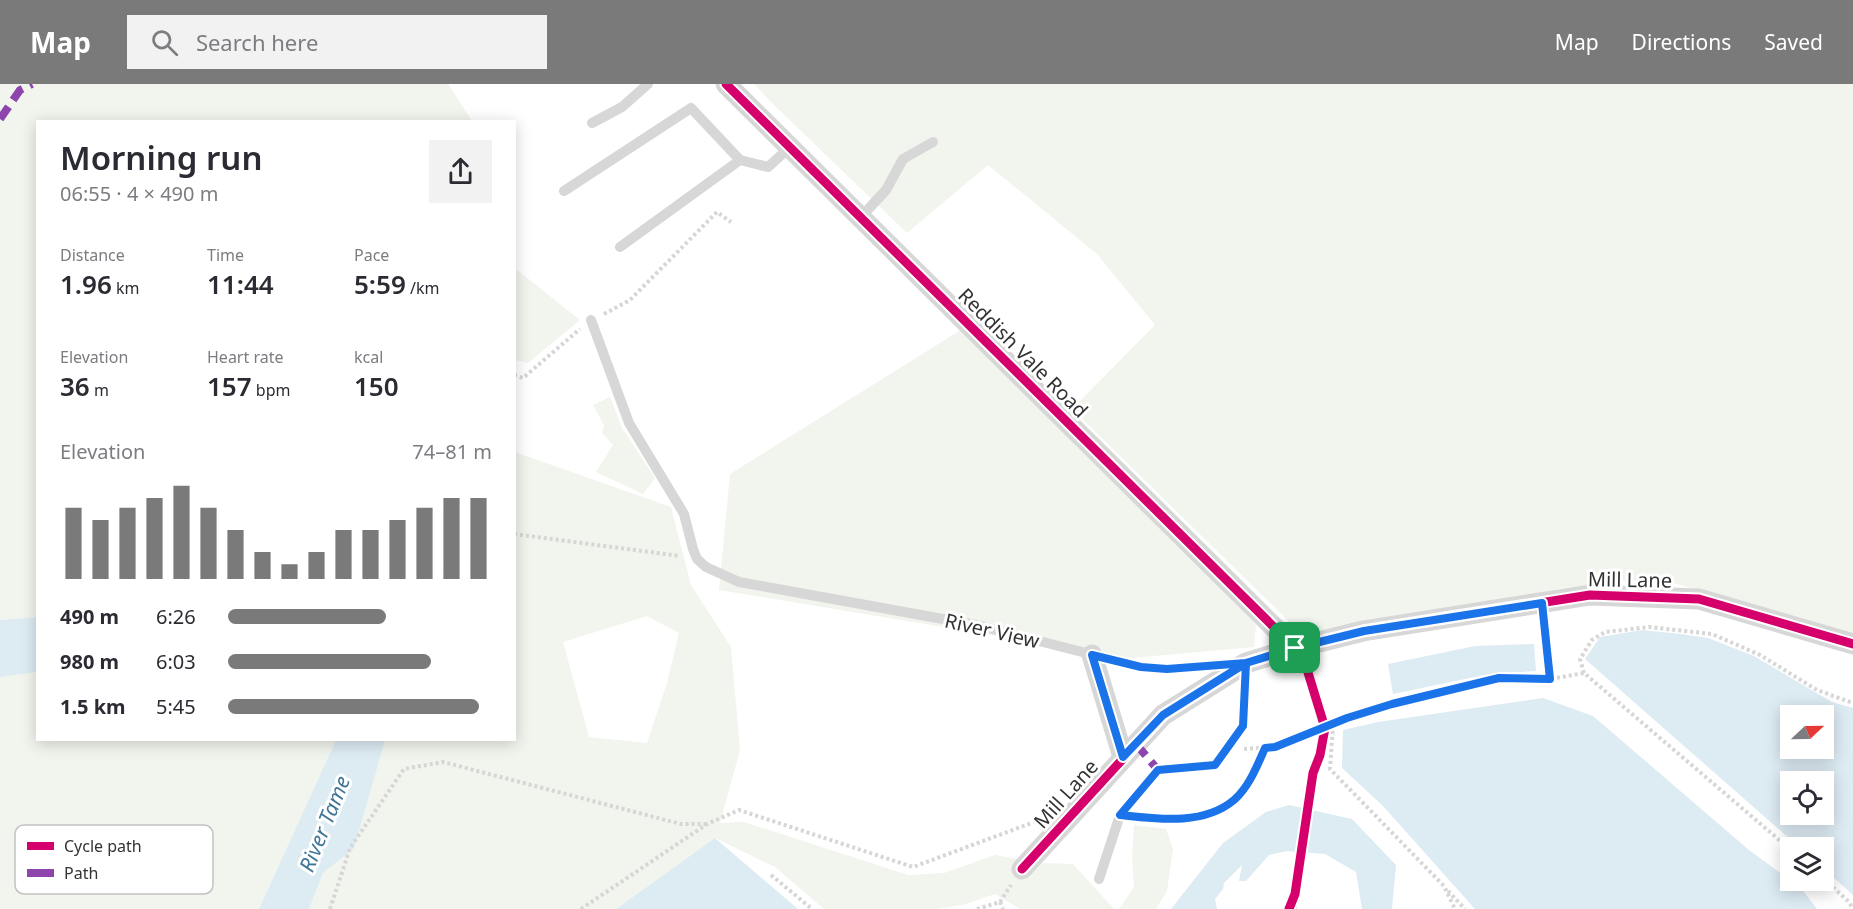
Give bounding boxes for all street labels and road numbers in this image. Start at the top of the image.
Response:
street label: Reddish Vale Road [953,282,1094,423]
street label: Mill Lane [1588,565,1672,594]
street label: River View [942,607,1042,655]
street label: Mill Lane [1027,753,1104,834]

